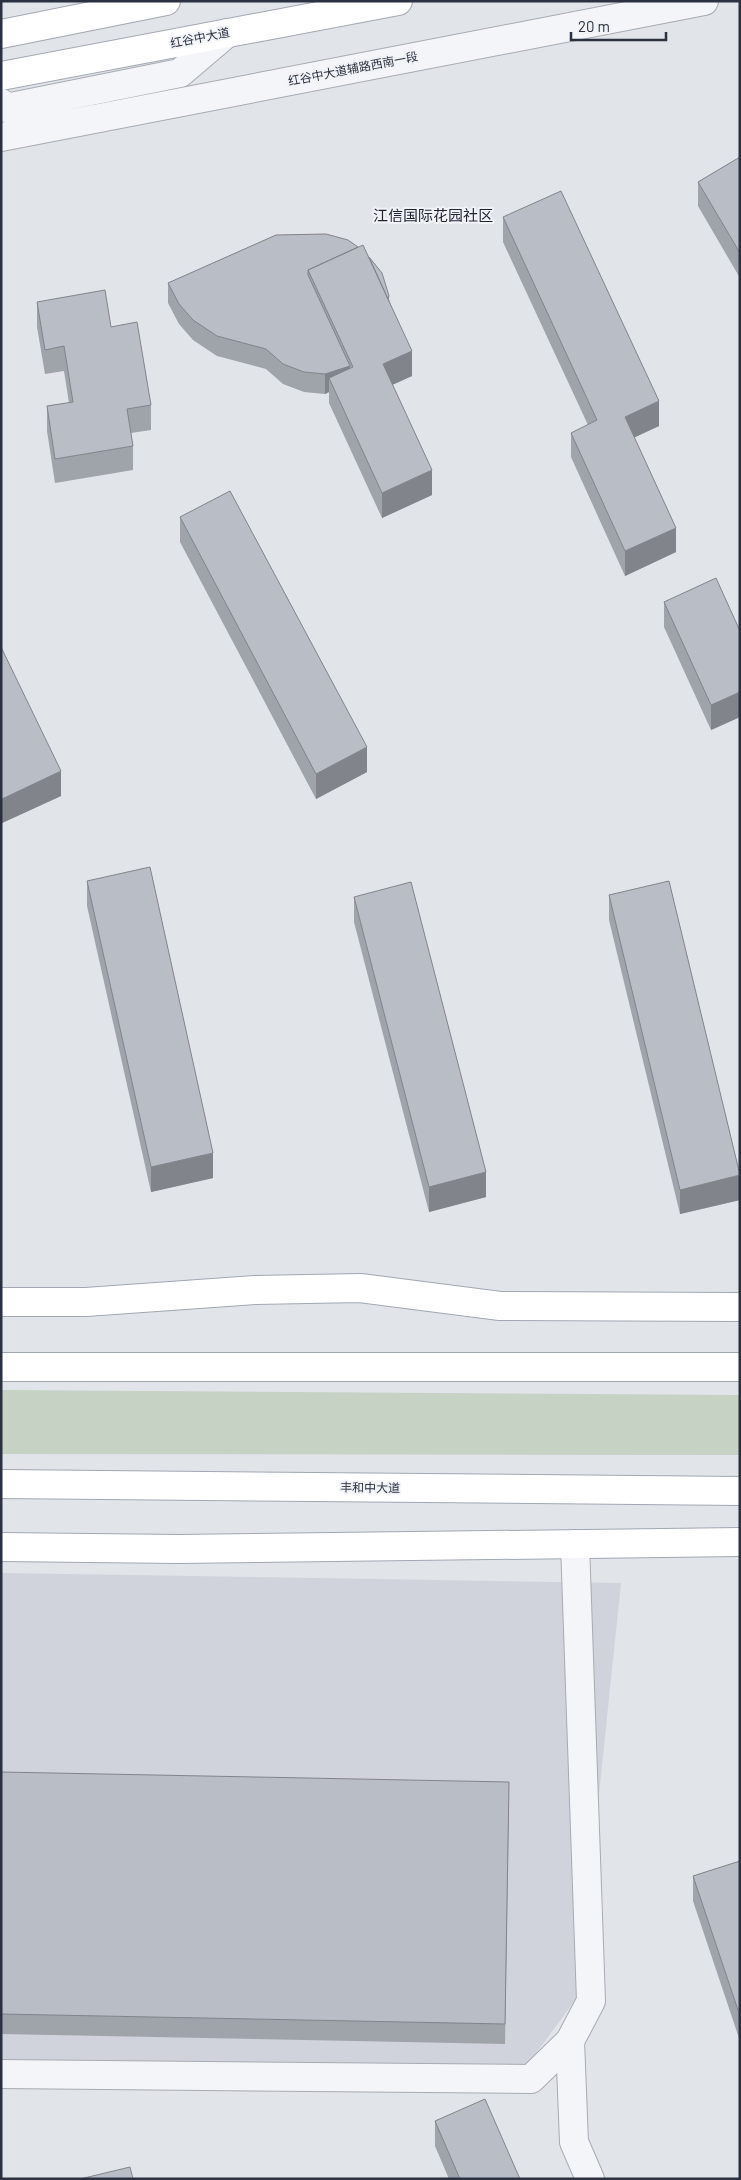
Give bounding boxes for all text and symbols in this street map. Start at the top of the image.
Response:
scale bar [571,10,666,42]
text: 20 m [578,17,610,35]
street label: 红谷中大道 [169,24,231,50]
street label: 红谷中大道辅路西南一段 [287,49,419,87]
district label: 江信国际花园社区 [373,206,493,224]
street label: 丰和中大道 [340,1479,400,1495]

